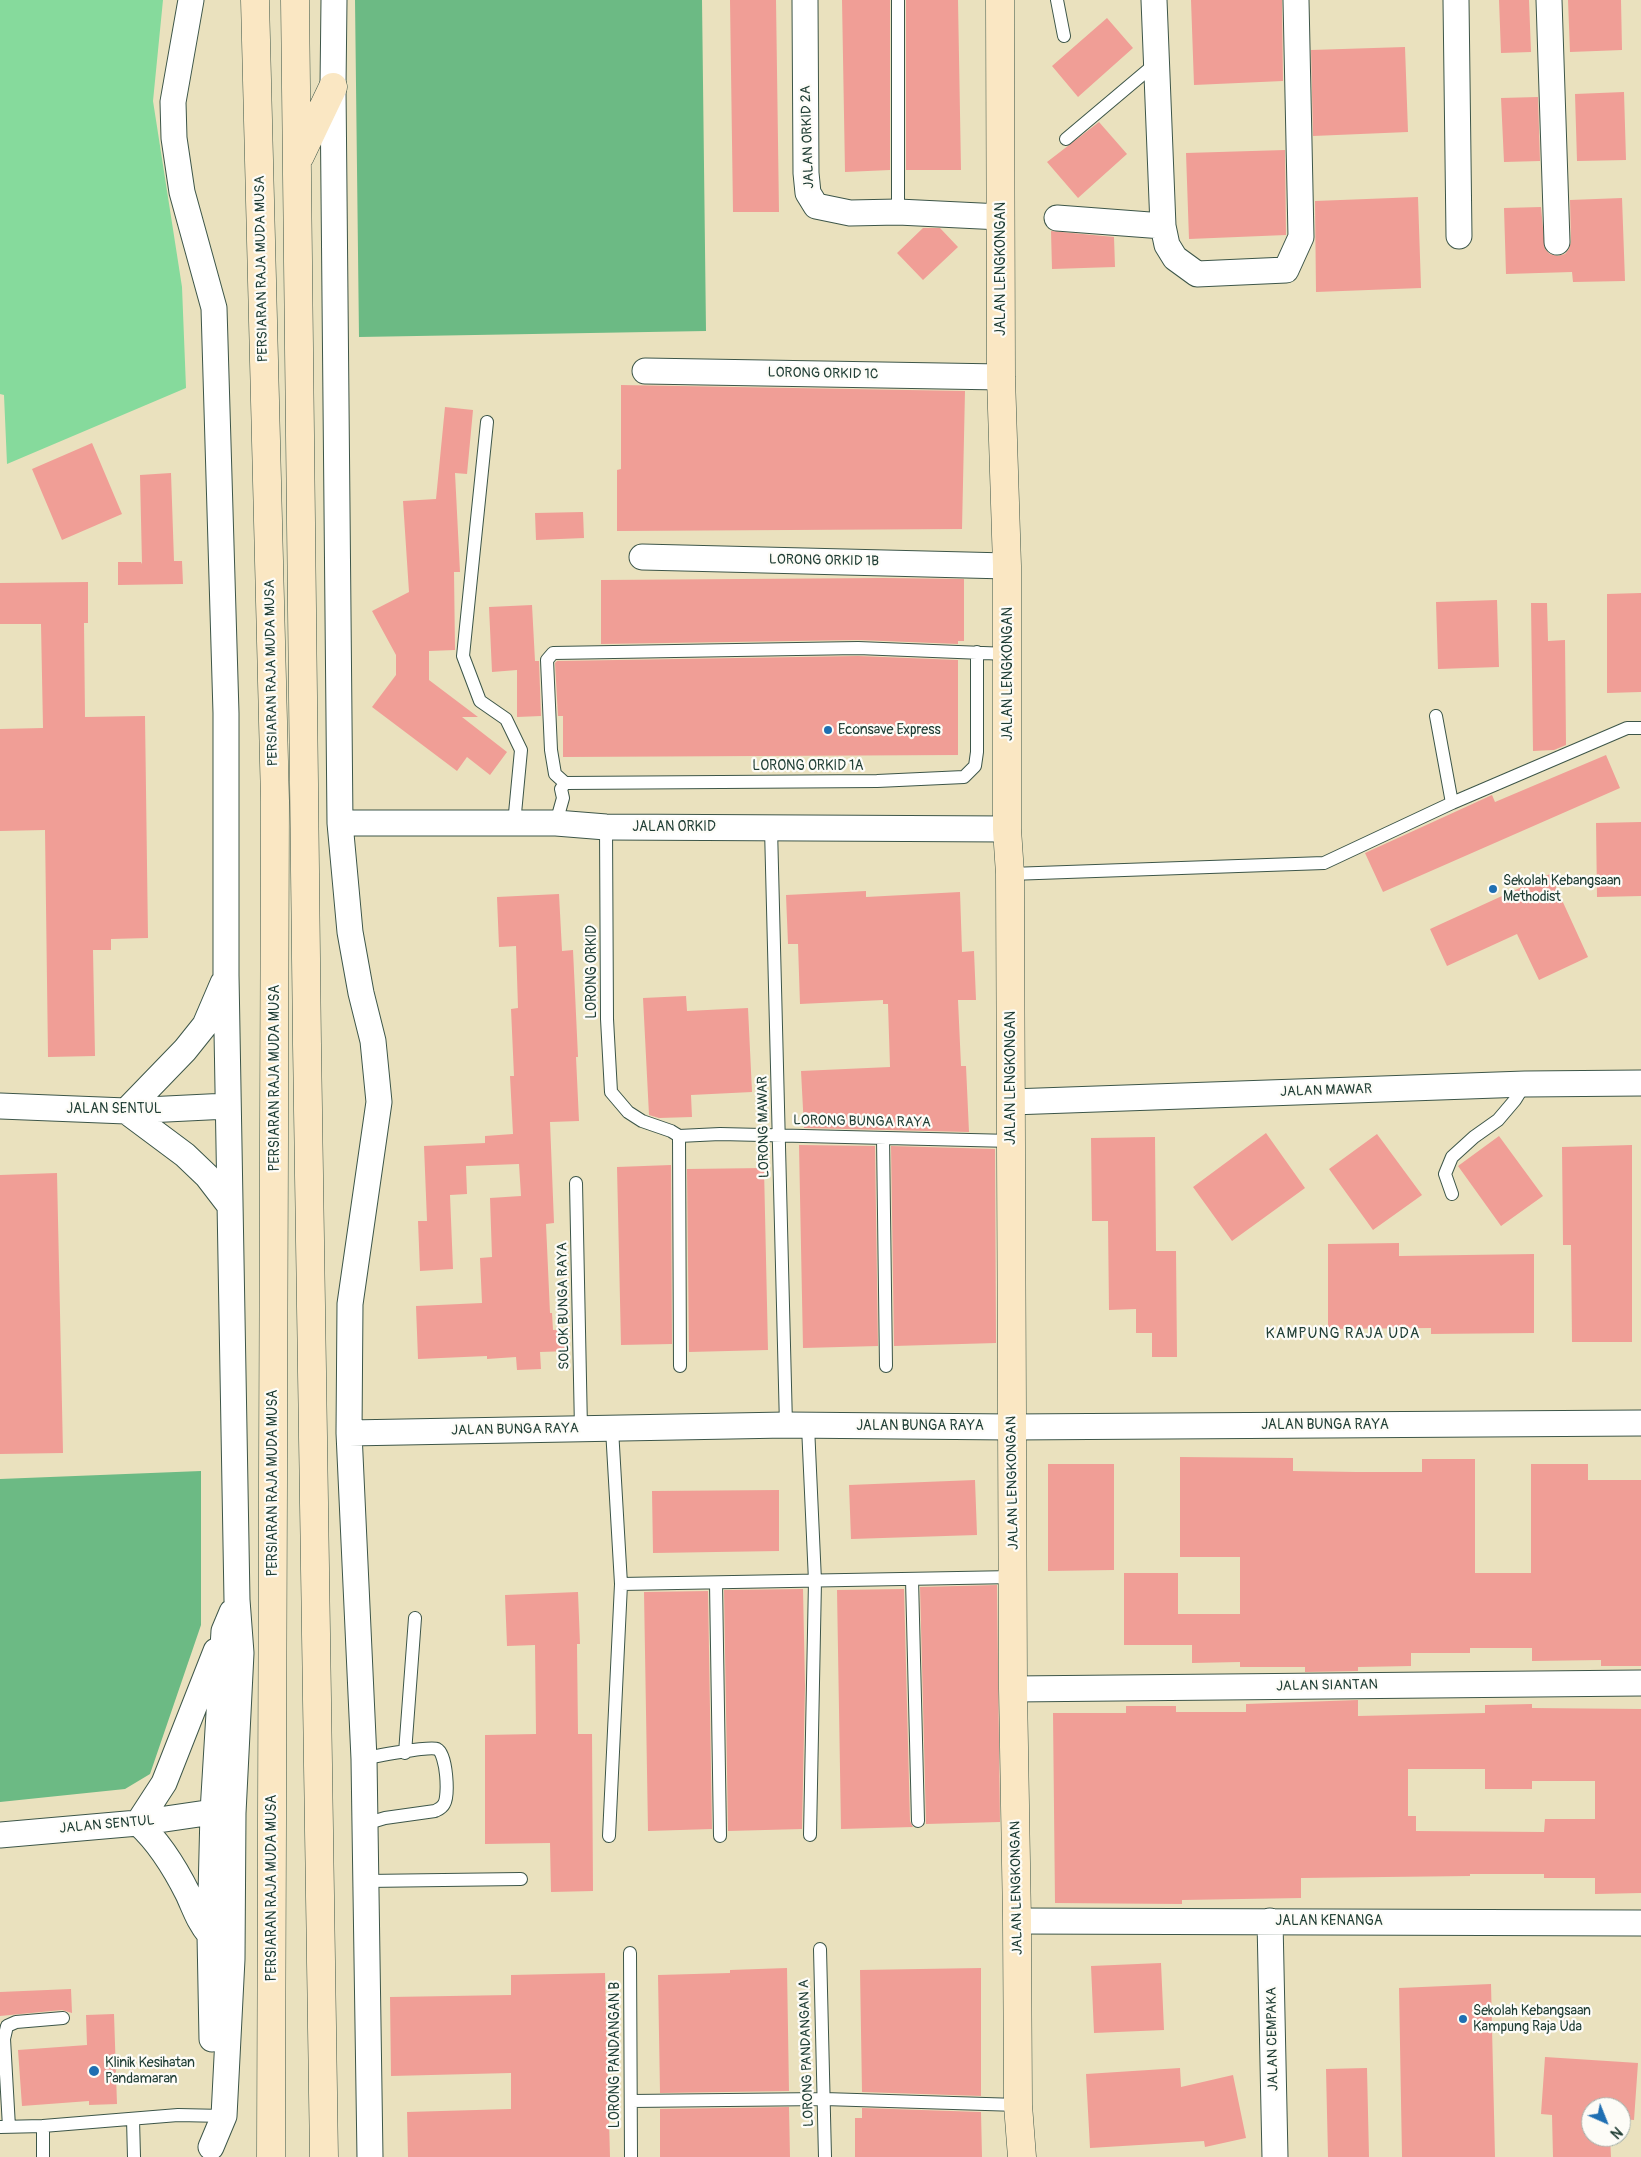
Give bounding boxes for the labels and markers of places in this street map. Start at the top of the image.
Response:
place label: Econsave Express [838,722,941,738]
marker: Econsave Express [822,724,834,736]
place label: Sekolah Kebangsaan Methodist [1503,873,1621,906]
marker: Sekolah Kebangsaan Methodist [1487,883,1499,895]
place label: Sekolah Kebangsaan Kampung Raja Uda [1473,2003,1591,2035]
marker: Sekolah Kebangsaan Kampung Raja Uda [1457,2013,1469,2025]
place label: Klinik Kesihatan Pandamaran [105,2055,195,2088]
marker: Klinik Kesihatan Pandamaran [87,2064,101,2078]

